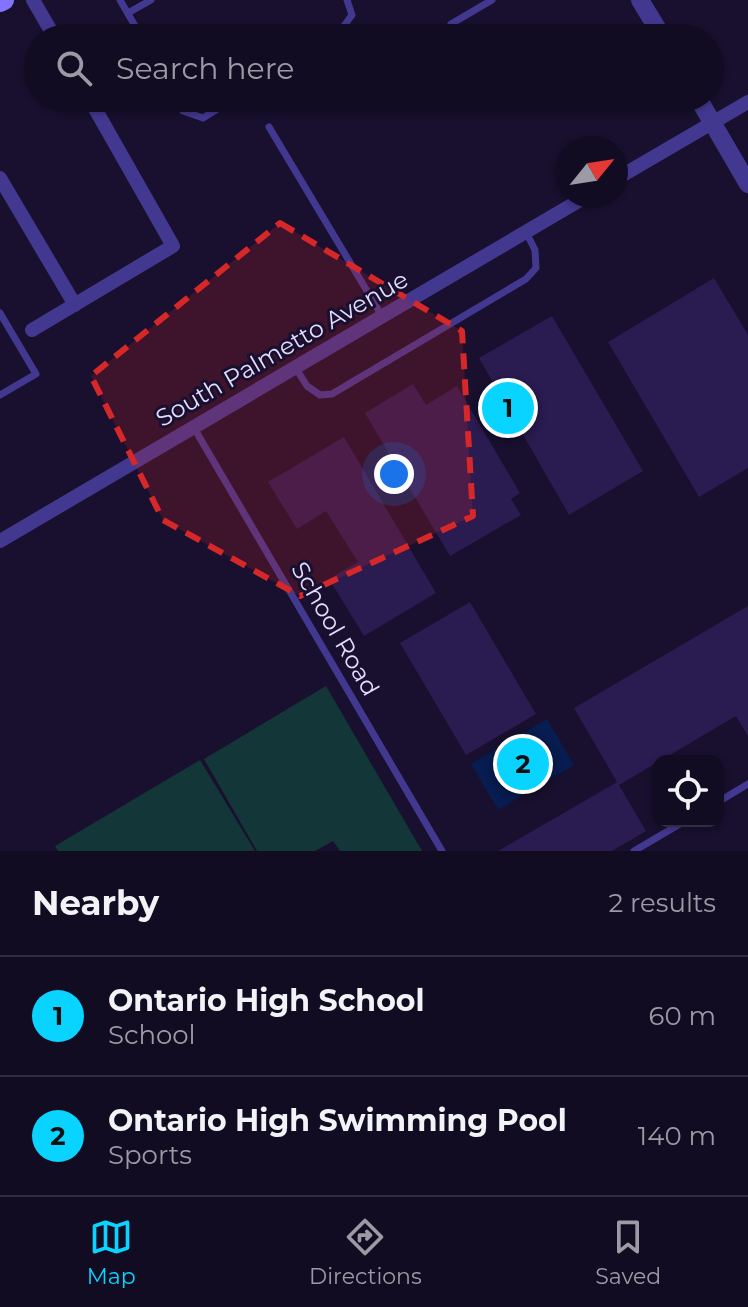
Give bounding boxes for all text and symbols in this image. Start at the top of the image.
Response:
search box [24,24,724,112]
icon: search [52,46,96,90]
text: Search here [116,50,294,87]
north arrow [556,136,628,208]
street label: South Palmetto Avenue [151,264,413,433]
pin: 1 [482,378,534,438]
your location [374,454,414,494]
street label: School Road [285,557,385,701]
pin: 2 [497,734,549,794]
map controls [652,755,724,827]
button: locate [652,755,724,827]
text: Nearby [32,882,159,924]
text: 2 results [608,887,716,919]
text: Ontario High School [108,982,425,1019]
text: 1 [53,1000,63,1032]
text: 60 m [649,1000,716,1032]
text: School [108,1019,196,1051]
text: Ontario High Swimming Pool [108,1102,567,1139]
text: 2 [50,1120,66,1152]
text: 140 m [638,1120,716,1152]
text: Sports [108,1139,192,1171]
tab: Map [87,1215,136,1290]
tab: Directions [309,1215,422,1290]
tab: Saved [595,1215,661,1290]

